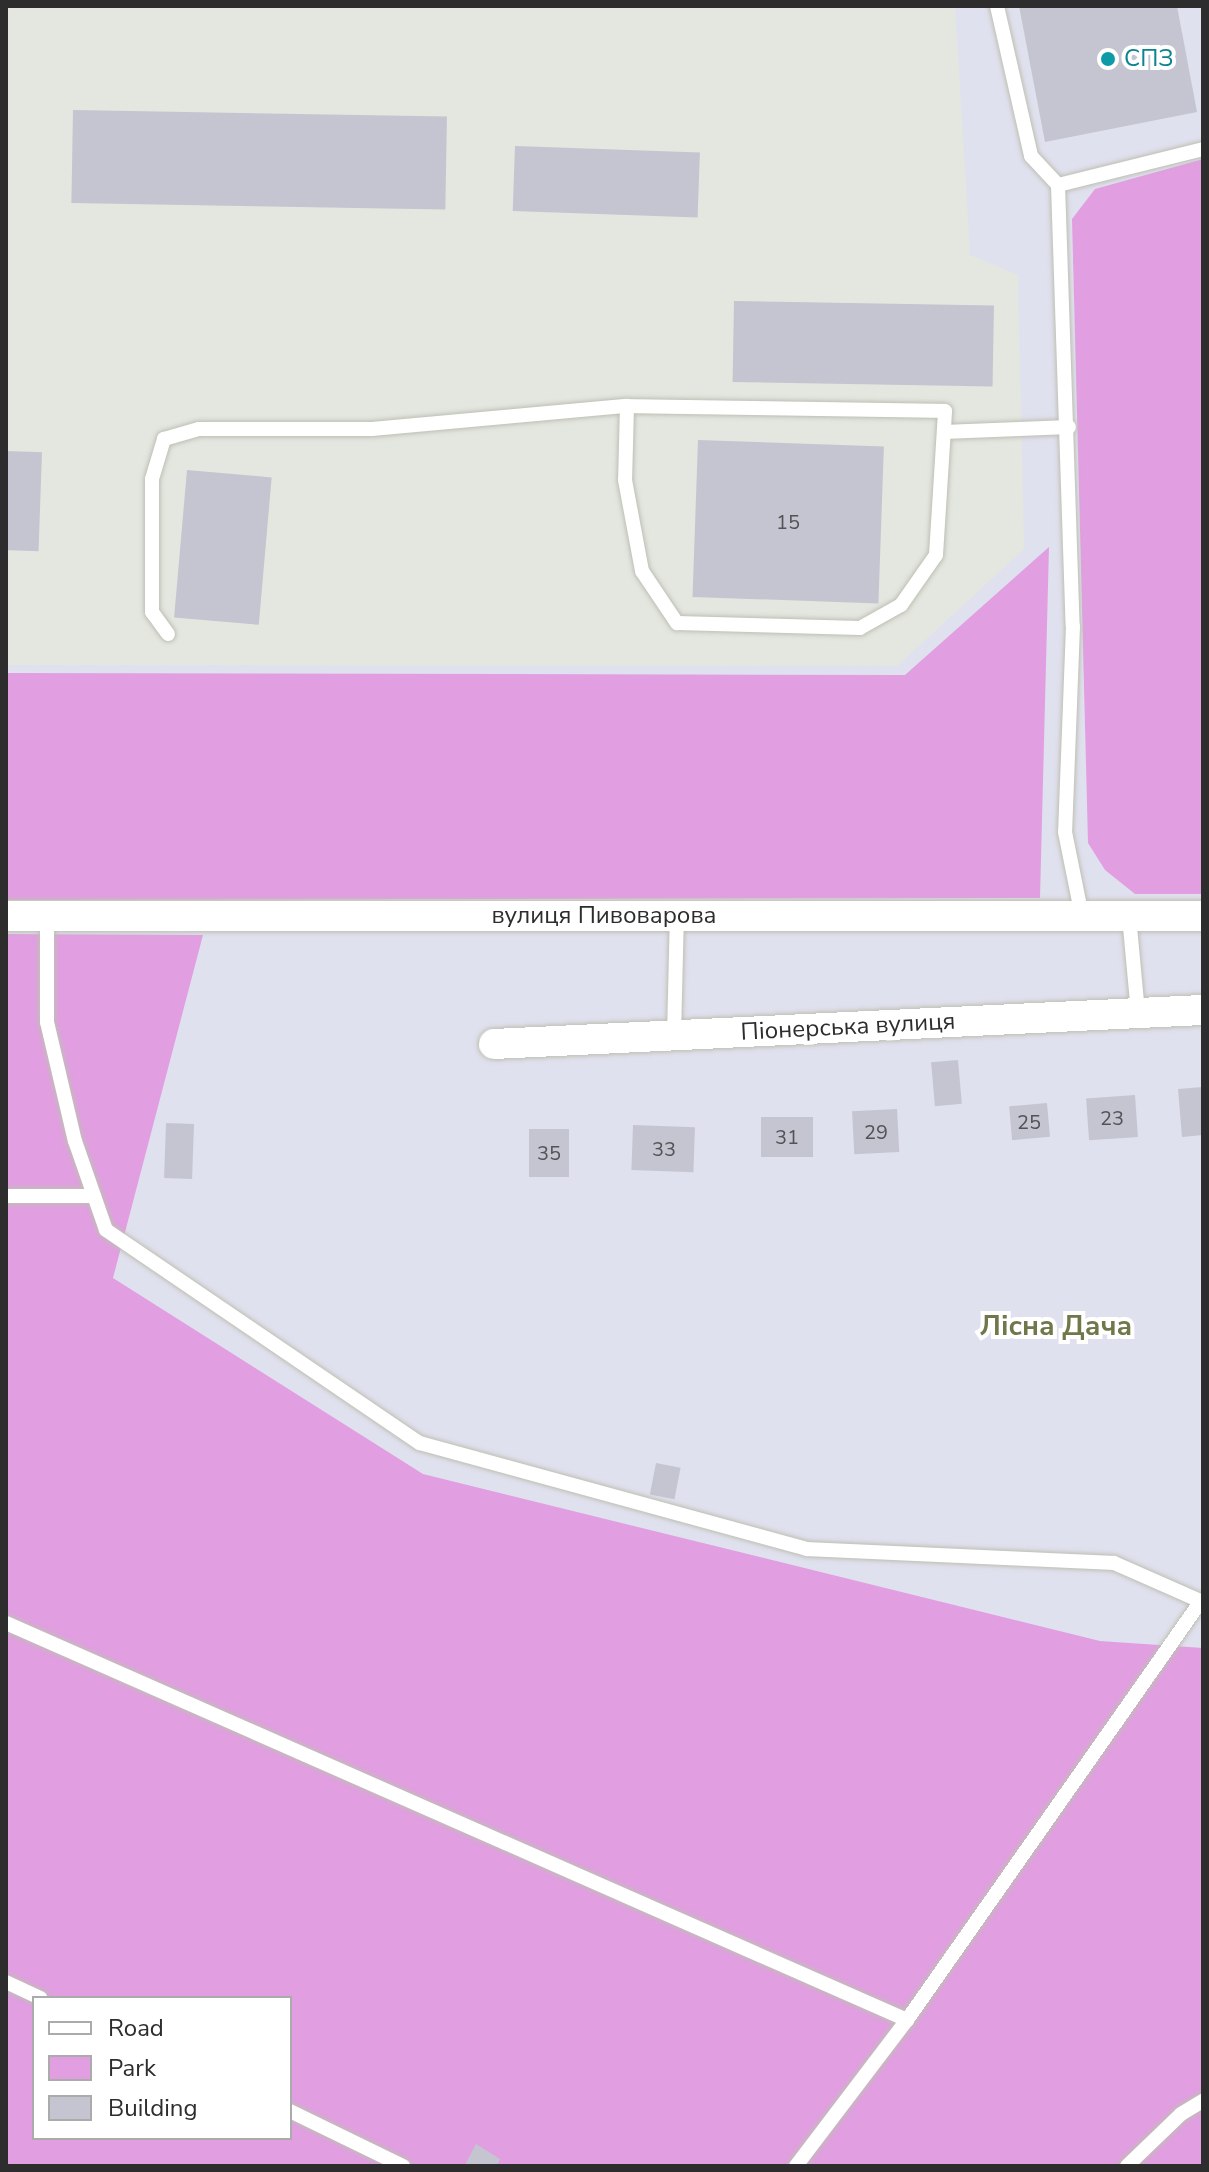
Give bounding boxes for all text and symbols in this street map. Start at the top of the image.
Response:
place label: СПЗ [1124,45,1174,73]
marker: СПЗ [1099,50,1117,68]
house number: 15 [776,510,800,534]
street label: вулиця Пивоварова [491,902,717,930]
street label: Піонерська вулиця [740,1007,956,1047]
house number: 23 [1100,1106,1124,1130]
house number: 25 [1017,1110,1041,1134]
house number: 29 [864,1120,888,1144]
house number: 31 [775,1125,799,1149]
house number: 33 [652,1137,676,1161]
house number: 35 [537,1141,561,1165]
district label: Лісна Дача [980,1309,1132,1343]
legend [32,1996,292,2140]
text: Road [108,2012,164,2044]
text: Park [108,2052,156,2084]
text: Building [108,2092,198,2124]

